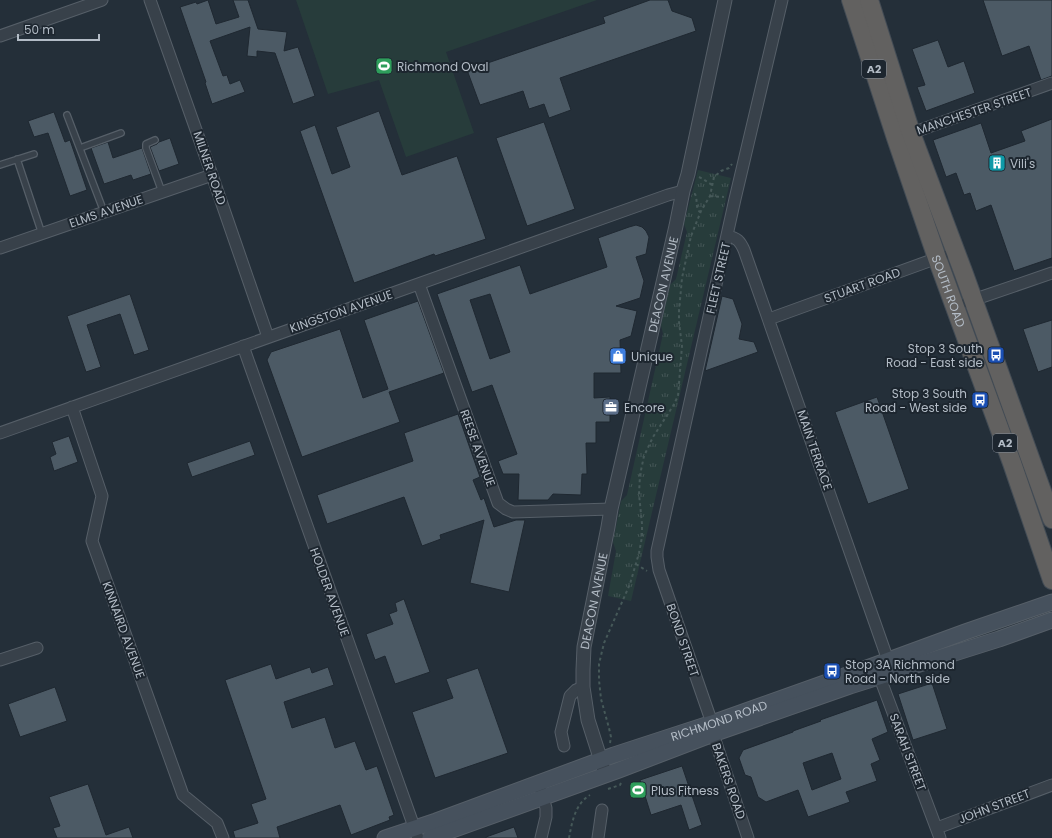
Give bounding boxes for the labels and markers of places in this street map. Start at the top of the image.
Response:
sports icon: Richmond Oval [374,56,394,76]
place label: Richmond Oval [397,58,489,75]
building icon: Vili's [987,153,1007,173]
place label: Vili's [1010,155,1035,172]
place label: Stop 3 South Road - East side [886,340,983,371]
bus stop icon: Stop 3 South Road - East side [986,345,1006,365]
shop icon: Unique [608,346,628,366]
place label: Unique [631,348,673,365]
place label: Stop 3 South Road - West side [865,385,967,416]
bus stop icon: Stop 3 South Road - West side [970,390,990,410]
office icon: Encore [601,397,621,417]
place label: Encore [624,399,665,416]
place label: Stop 3A Richmond Road - North side [845,656,955,687]
bus stop icon: Stop 3A Richmond Road - North side [822,661,842,681]
sports icon: Plus Fitness [628,780,648,800]
place label: Plus Fitness [651,782,719,799]

